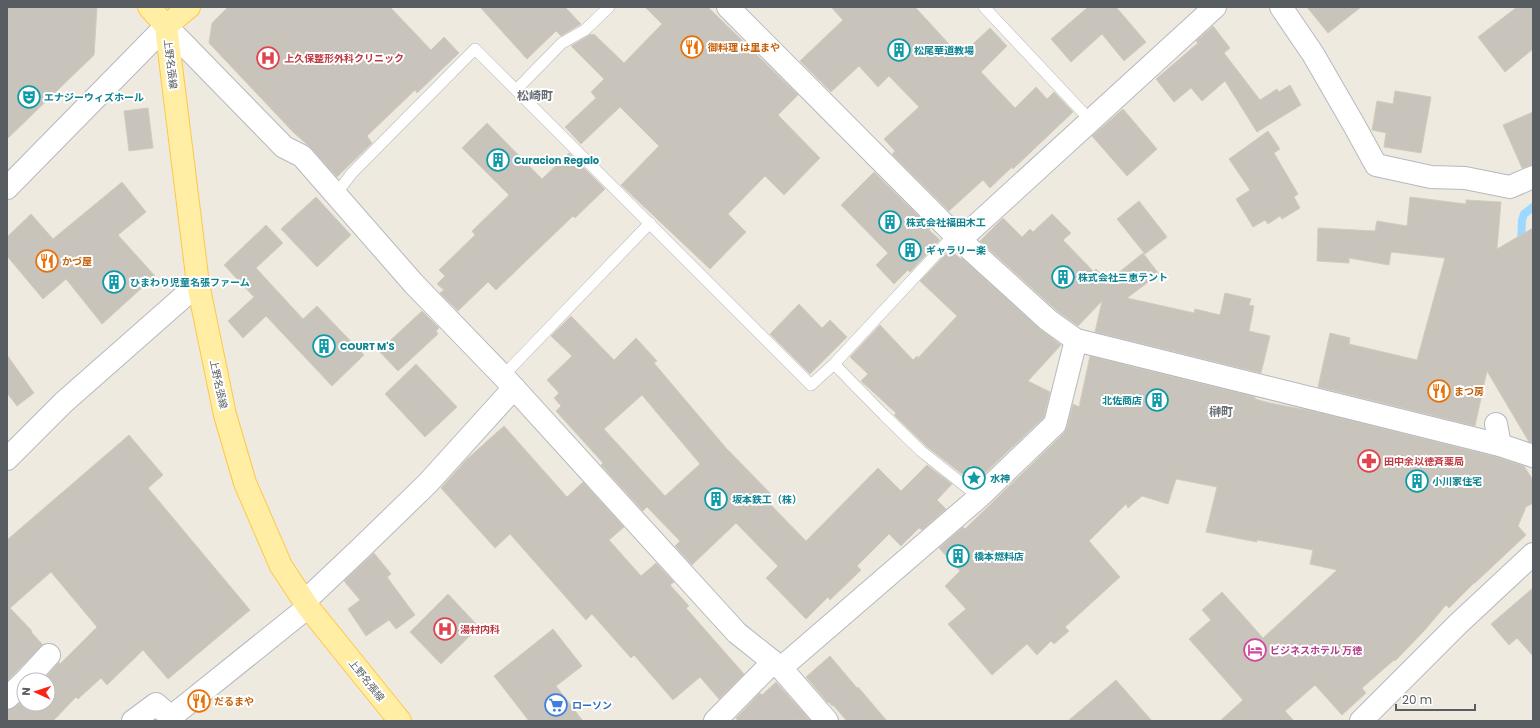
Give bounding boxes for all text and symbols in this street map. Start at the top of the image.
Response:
restaurant icon: 御料理 は里まや [679,34,705,60]
building icon: 松尾華道教場 [886,37,912,63]
street label: 上野名張線 [160,38,181,90]
place label: 御料理 は里まや [707,40,780,55]
place label: 松尾華道教場 [914,43,974,58]
hospital icon: 上久保整形外科クリニック [255,45,281,71]
place label: 上久保整形外科クリニック [284,51,404,66]
theatre icon: エナジーウィズホール [16,84,42,110]
district label: 松崎町 [517,87,553,104]
place label: エナジーウィズホール [44,90,144,105]
building icon: Curacion Regalo [485,147,511,173]
place label: Curacion Regalo [514,153,600,168]
building icon: 株式会社福田木工 [877,209,903,235]
place label: 株式会社福田木工 [906,215,986,230]
building icon: ギャラリー楽 [897,237,923,263]
place label: ギャラリー楽 [926,243,986,258]
restaurant icon: かづ屋 [34,248,60,274]
place label: かづ屋 [62,254,92,269]
building icon: 株式会社三恵テント [1050,264,1076,290]
building icon: ひまわり児童名張ファーム [101,269,127,295]
place label: 株式会社三恵テント [1078,270,1168,285]
place label: ひまわり児童名張ファーム [130,275,250,290]
building icon: COURT M'S [311,333,337,359]
place label: COURT M'S [340,339,395,354]
street label: 上野名張線 [206,358,231,410]
restaurant icon: まつ房 [1426,378,1452,404]
place label: まつ房 [1454,384,1484,399]
building icon: 北佐商店 [1144,387,1170,413]
place label: 北佐商店 [1102,393,1142,408]
district label: 榊町 [1209,403,1233,420]
pharmacy icon: 田中余以徳斉薬局 [1356,448,1382,474]
place label: 田中余以徳斉薬局 [1384,454,1464,469]
place icon: 水神 [961,465,987,491]
building icon: 小川家住宅 [1404,468,1430,494]
place label: 水神 [990,471,1010,486]
place label: 小川家住宅 [1432,474,1482,489]
building icon: 坂本鉄工（株） [703,486,729,512]
place label: 坂本鉄工（株） [732,492,802,507]
building icon: 橋本燃料店 [945,543,971,569]
place label: 橋本燃料店 [974,549,1024,564]
hospital icon: 湯村内科 [432,616,458,642]
place label: 湯村内科 [460,622,500,637]
hotel icon: ビジネスホテル 万徳 [1242,637,1268,663]
place label: ビジネスホテル 万徳 [1270,643,1362,658]
street label: 上野名張線 [345,656,388,704]
north arrow [16,672,56,712]
scale bar [1396,686,1475,712]
text: N [18,687,34,696]
restaurant icon: だるまや [186,688,212,714]
text: 20 m [1402,691,1432,708]
supermarket icon: ローソン [543,692,569,718]
place label: だるまや [214,694,254,709]
place label: ローソン [572,698,612,713]

